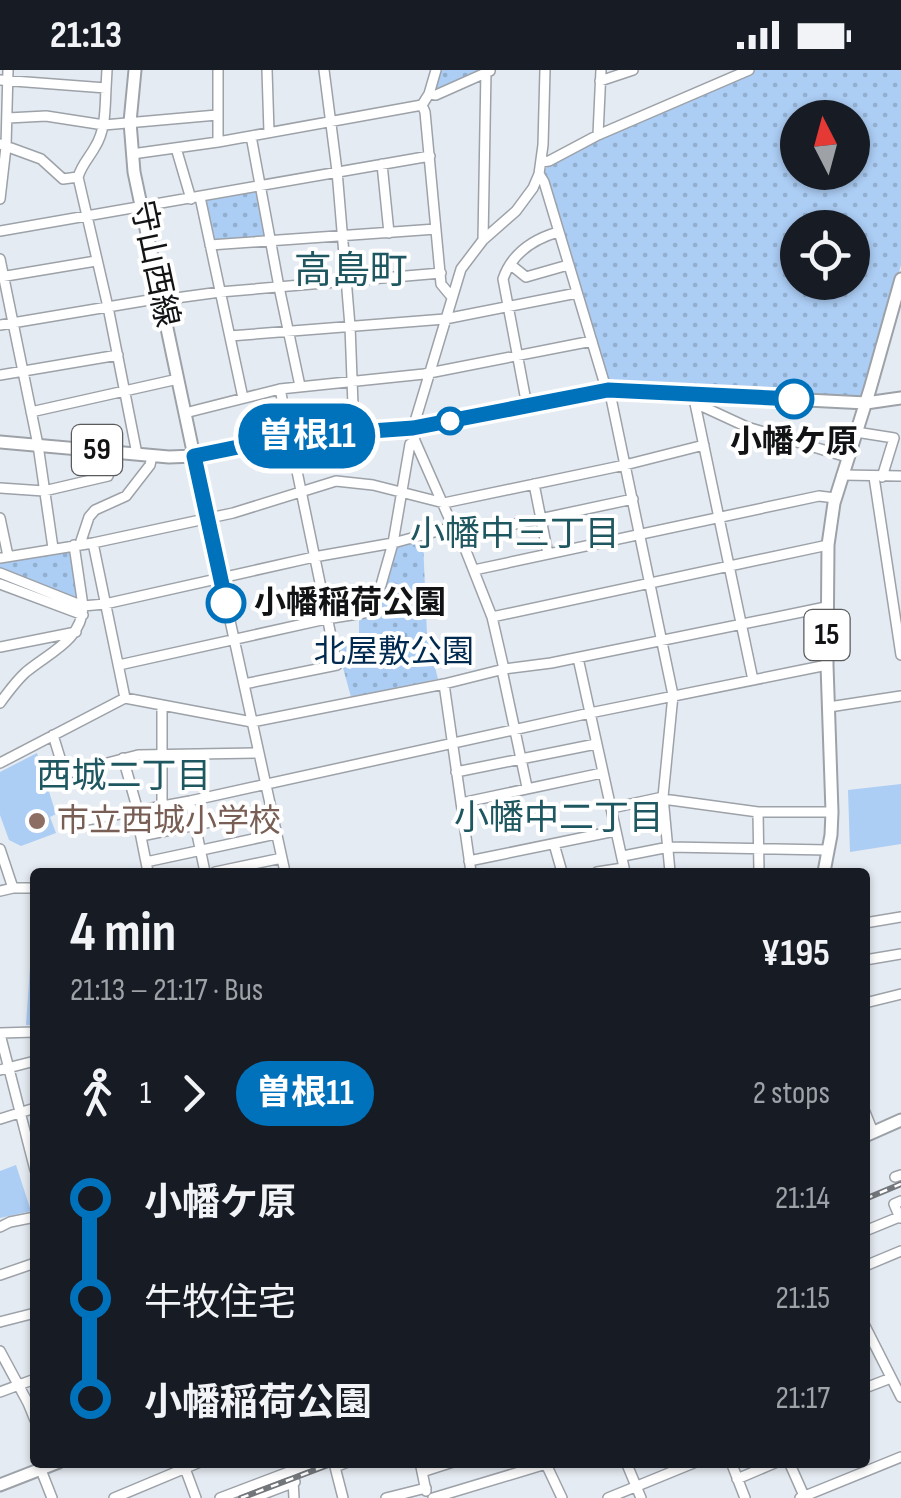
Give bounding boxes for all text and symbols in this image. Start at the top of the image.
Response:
text: 21:13 [50,13,122,58]
north arrow [780,100,870,190]
map controls [780,100,870,300]
street label: 守山西線 [122,197,186,331]
button: locate [780,210,870,300]
district label: 高島町 [294,249,408,294]
marker: 小幡ケ原 [775,380,813,418]
line badge: 曽根11 [237,404,377,468]
unlabelled marker [437,408,463,434]
text: 曽根11 [258,415,356,458]
place label: 小幡ケ原 [730,423,858,462]
road number: 59 [72,425,122,475]
district label: 小幡中三丁目 [410,513,620,556]
marker: 小幡稲荷公園 [207,584,245,622]
place label: 小幡稲荷公園 [254,584,446,623]
road number: 15 [804,610,850,660]
park label: 北屋敷公園 [314,633,474,672]
district label: 西城二丁目 [36,755,212,798]
district label: 小幡中二丁目 [454,797,664,840]
place label: 市立西城小学校 [57,802,281,841]
marker: 市立西城小学校 [26,810,48,832]
text: 4 min [70,900,176,967]
text: ¥195 [761,931,830,976]
text: 21:13 – 21:17 · Bus [70,971,263,1010]
icon: walk [70,1066,125,1121]
icon: forward [166,1066,221,1121]
text: 曽根11 [256,1072,354,1115]
text: 1 [140,1074,151,1113]
text: 2 stops [753,1074,830,1113]
text: 21:14 [775,1179,830,1218]
text: 小幡ケ原 [144,1181,296,1226]
text: 21:15 [775,1279,830,1318]
text: 牛牧住宅 [144,1281,296,1326]
text: 21:17 [776,1379,830,1418]
text: 小幡稲荷公園 [144,1381,372,1426]

